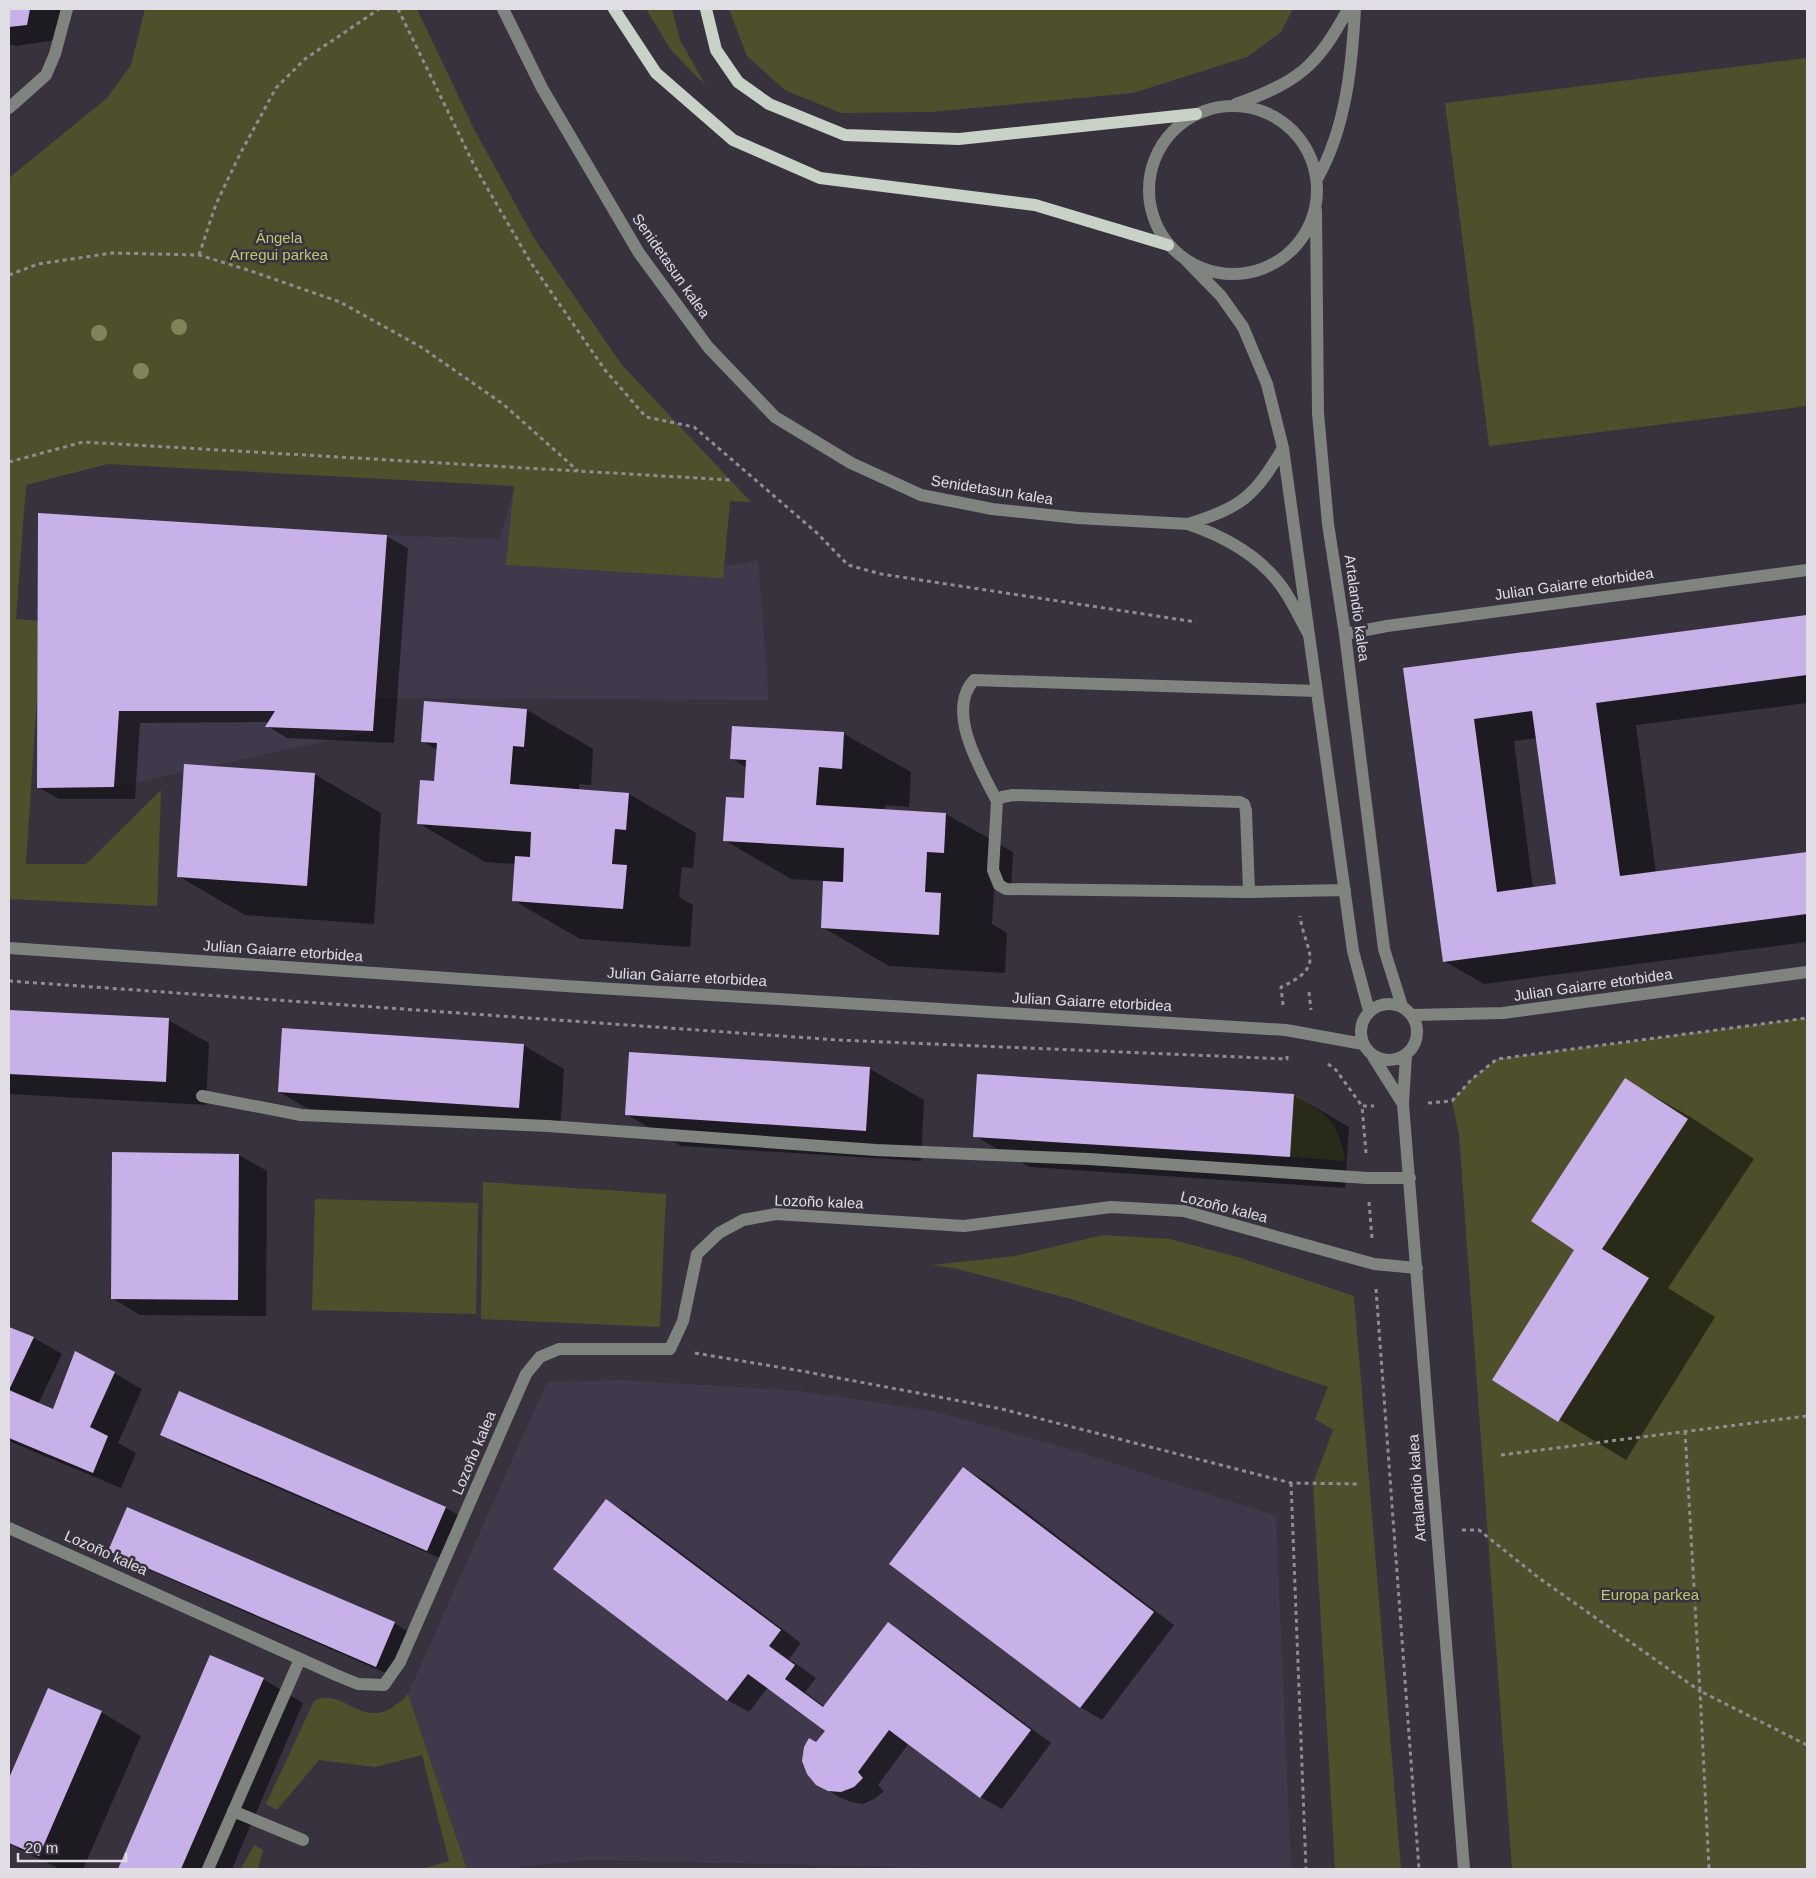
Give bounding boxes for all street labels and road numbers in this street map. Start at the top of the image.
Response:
street label: Senidetasun kalea [629,210,714,322]
street label: Senidetasun kalea [930,471,1055,508]
street label: Artalandio kalea [1342,553,1373,663]
street label: Julian Gaiarre etorbidea [1493,564,1655,603]
street label: Julian Gaiarre etorbidea [203,936,364,965]
street label: Julian Gaiarre etorbidea [607,964,768,989]
street label: Julian Gaiarre etorbidea [1512,965,1674,1004]
street label: Julian Gaiarre etorbidea [1012,989,1173,1014]
street label: Lozoño kalea [1179,1187,1270,1226]
street label: Lozoño kalea [774,1191,865,1212]
street label: Lozoño kalea [448,1408,499,1497]
street label: Artalandio kalea [1404,1433,1429,1542]
street label: Lozoño kalea [62,1527,151,1579]

